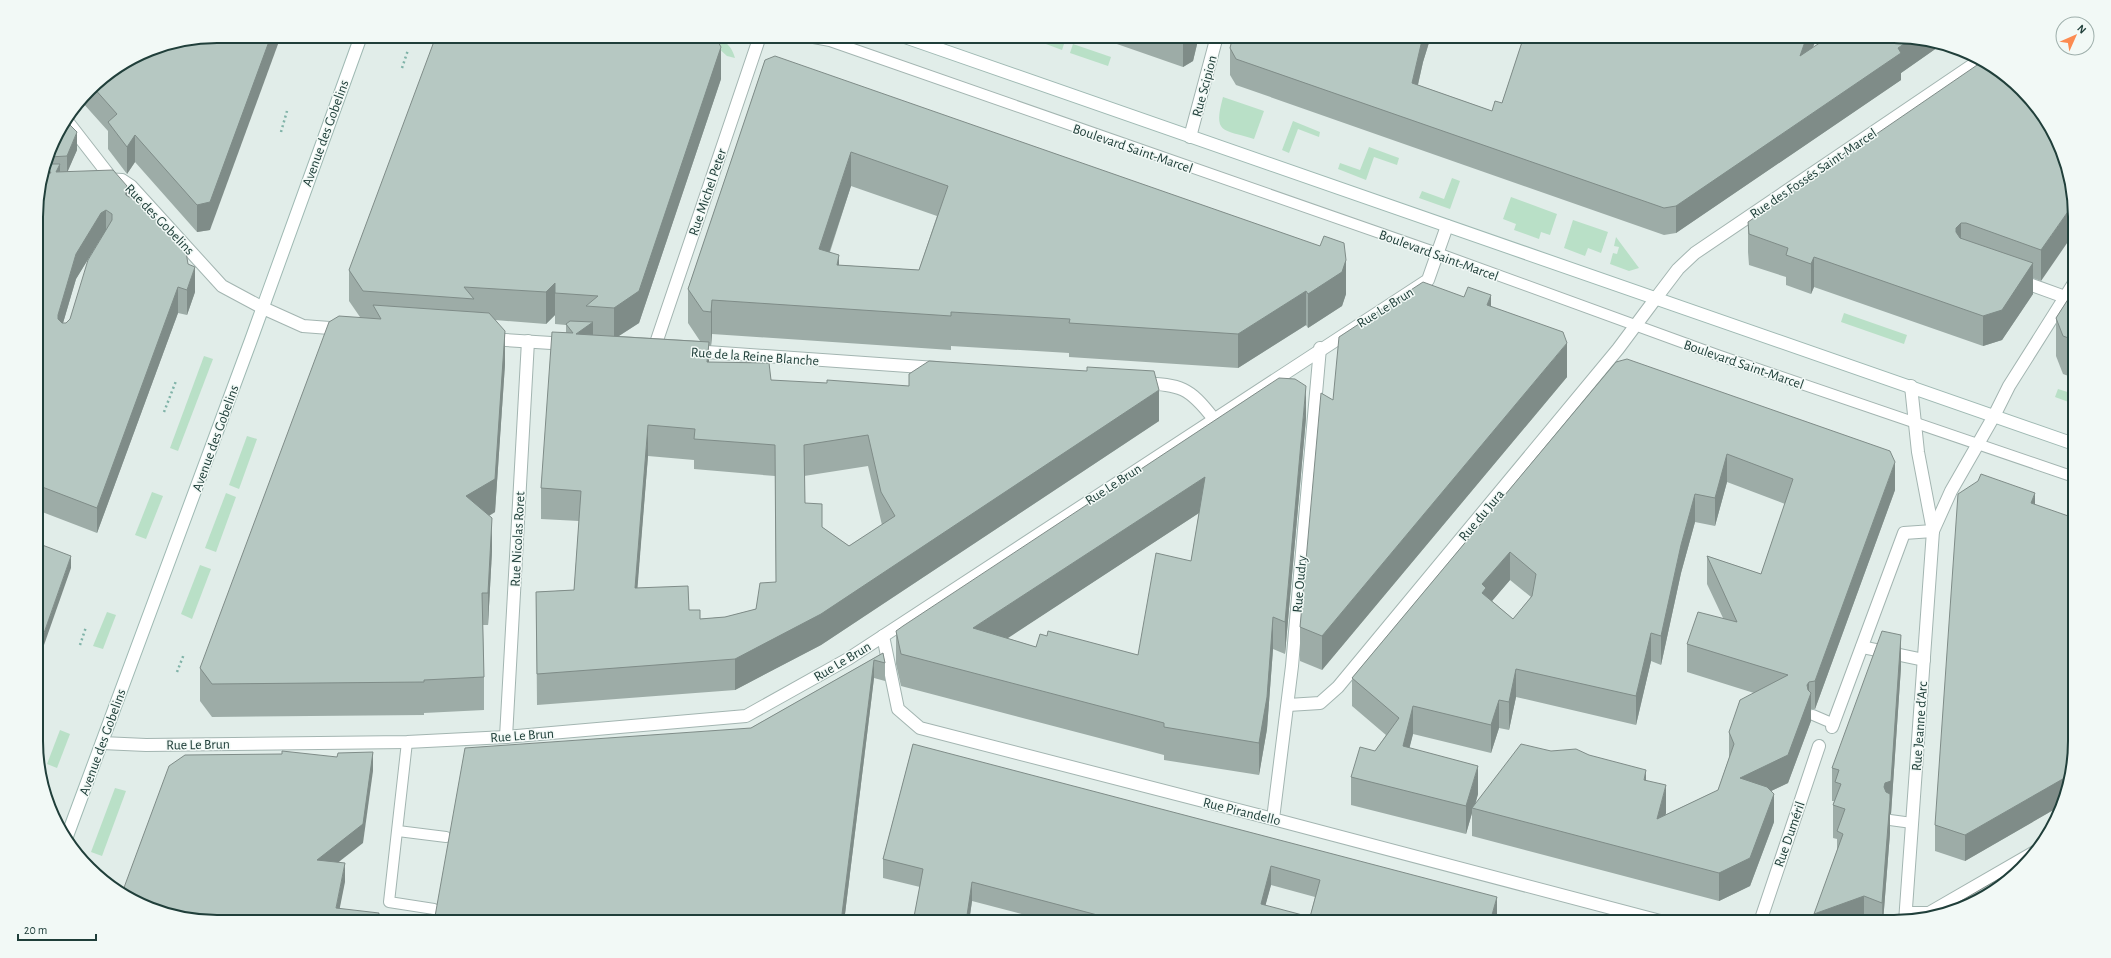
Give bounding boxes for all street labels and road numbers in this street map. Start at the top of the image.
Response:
street label: Rue Scipion [1190,54,1220,118]
street label: Avenue des Gobelins [300,78,352,188]
street label: Boulevard Saint-Marcel [1071,122,1195,176]
street label: Rue des Fossés Saint-Marcel [1747,126,1880,222]
street label: Rue Michel Peter [686,147,730,238]
street label: Rue des Gobelins [122,182,196,258]
street label: Boulevard Saint-Marcel [1377,228,1500,284]
street label: Rue Le Brun [1355,285,1416,331]
street label: Boulevard Saint-Marcel [1682,338,1806,392]
street label: Rue de la Reine Blanche [690,346,819,368]
street label: Avenue des Gobelins [190,383,242,493]
street label: Rue Le Brun [1083,462,1144,508]
street label: Rue du Jura [1456,487,1507,544]
street label: Rue Nicolas Roret [509,491,528,587]
street label: Rue Oudry [1291,555,1309,613]
street label: Rue Le Brun [812,639,874,684]
street label: Rue Jeanne d'Arc [1910,680,1930,771]
street label: Avenue des Gobelins [77,687,129,797]
street label: Rue Le Brun [490,727,554,745]
street label: Rue Le Brun [166,737,230,753]
street label: Rue Pirandello [1202,796,1282,828]
street label: Rue Duméril [1772,800,1808,869]

